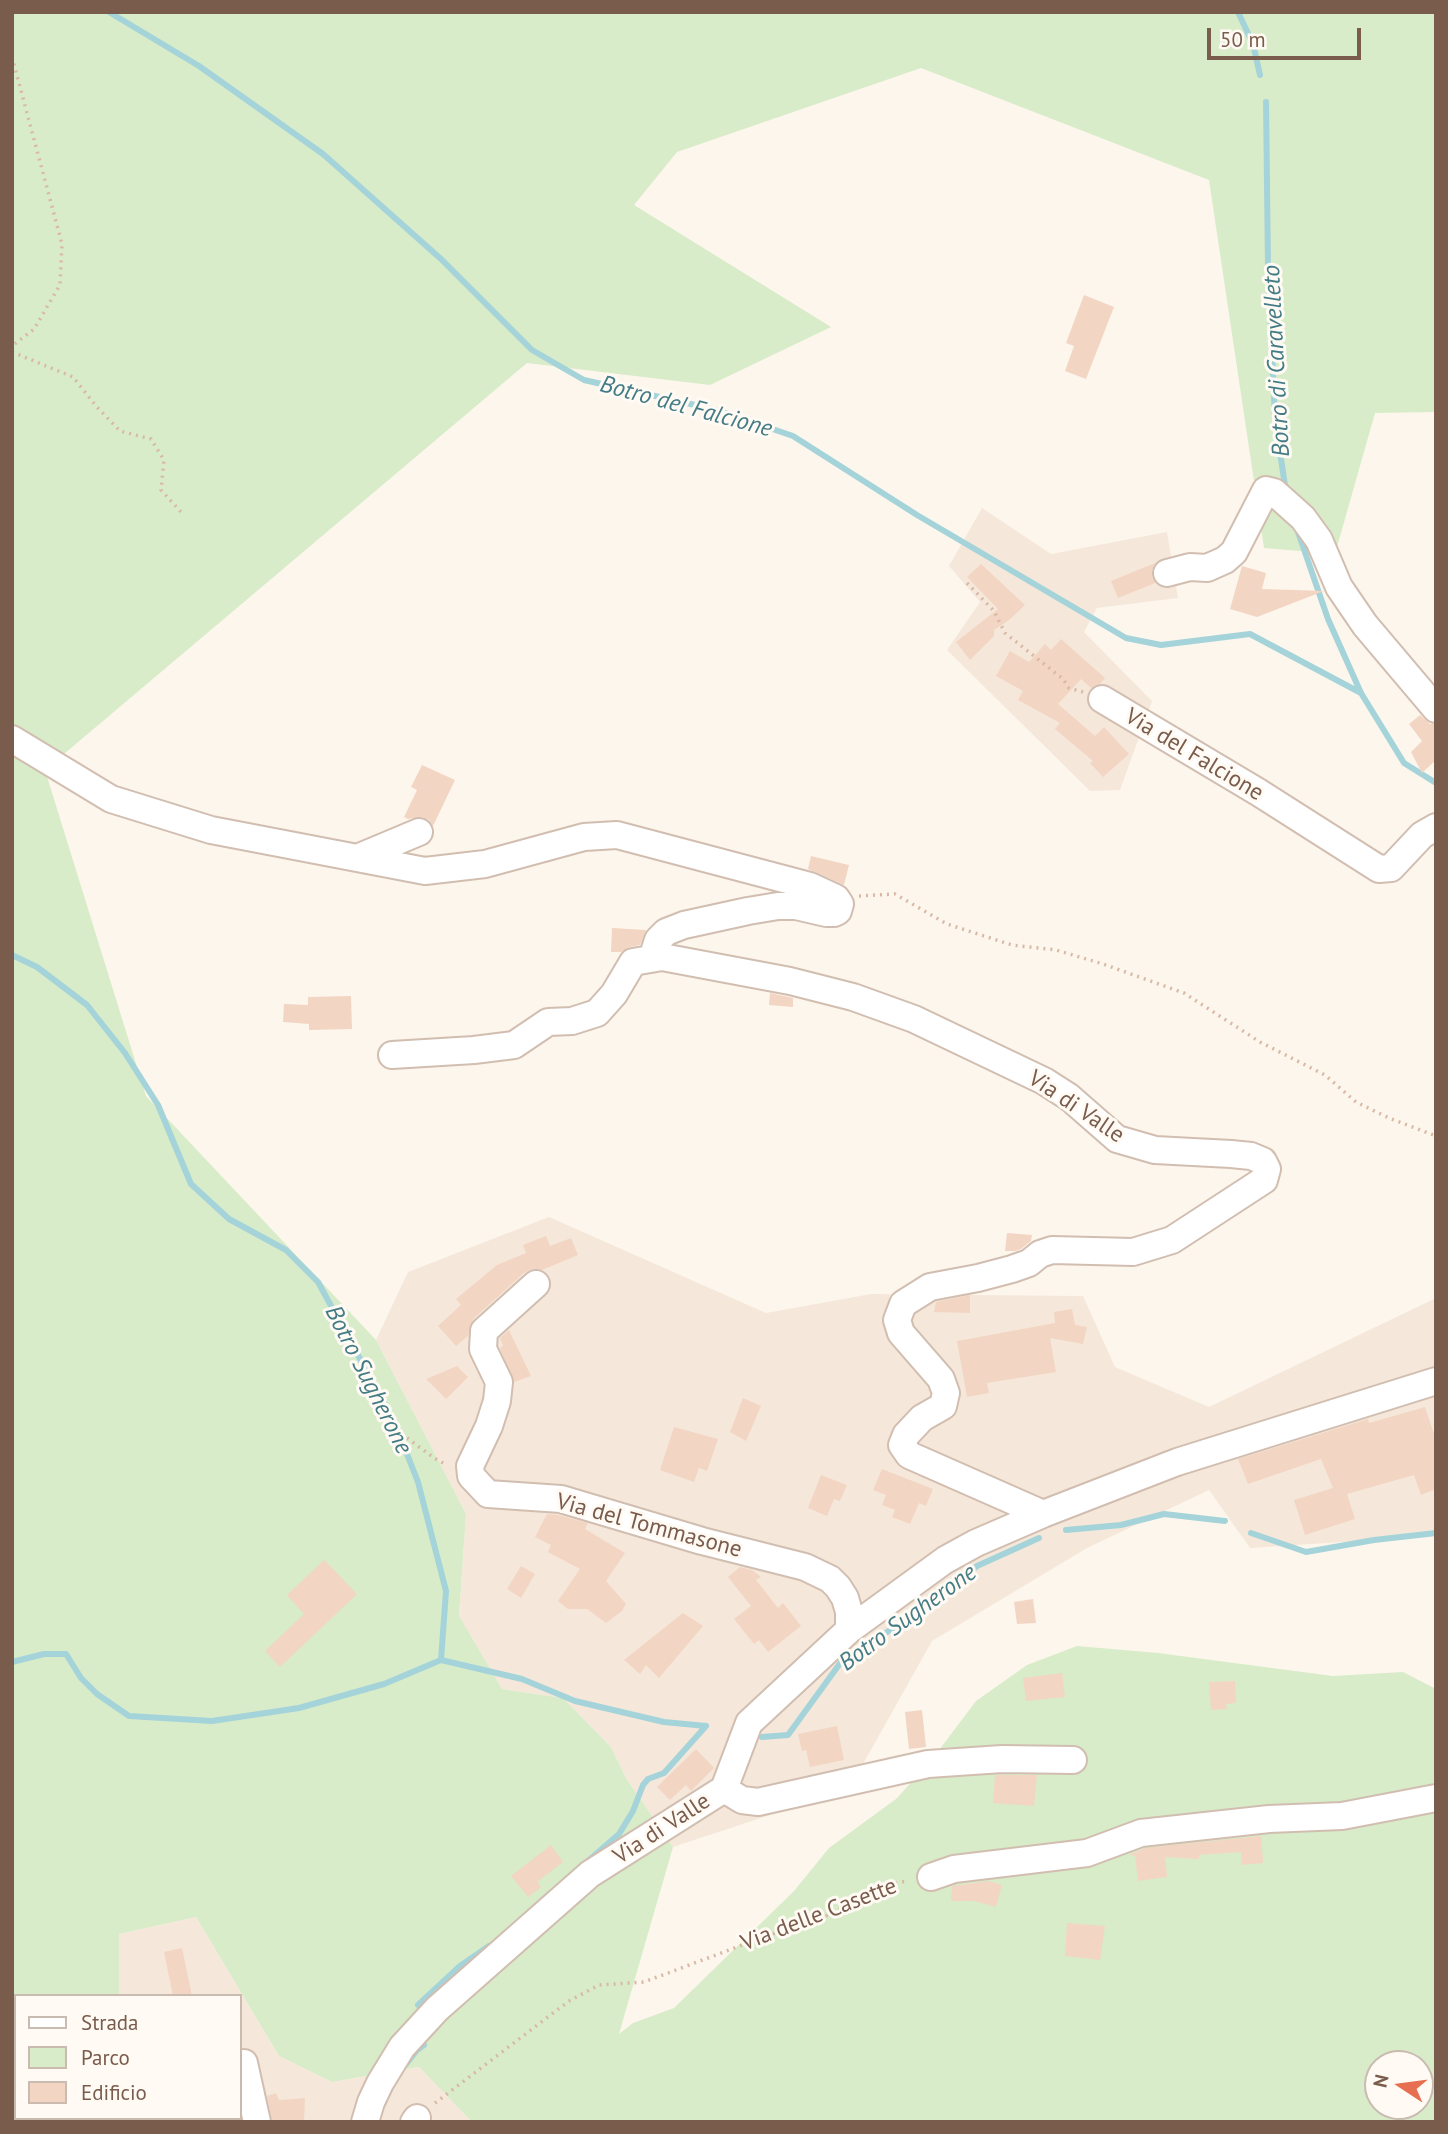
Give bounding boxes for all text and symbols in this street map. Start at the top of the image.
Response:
scale bar [1210,14,1364,58]
text: 50 m [1220,26,1266,53]
water label: Botro di Caravelleto [1258,264,1296,458]
water label: Botro del Falcione [597,370,775,444]
street label: Via del Falcione [1120,703,1268,807]
street label: Via di Valle [1023,1065,1129,1149]
water label: Botro Sugherone [318,1301,418,1459]
street label: Via del Tommasone [553,1488,745,1564]
water label: Botro Sugherone [834,1559,982,1677]
street label: Via di Valle [608,1788,716,1870]
street label: Via delle Casette [737,1873,901,1957]
legend [14,1994,242,2120]
text: Strada [81,2009,139,2036]
text: Parco [81,2044,130,2071]
north arrow [1364,2050,1434,2120]
text: N [1367,2072,1394,2090]
text: Edificio [81,2079,147,2106]

